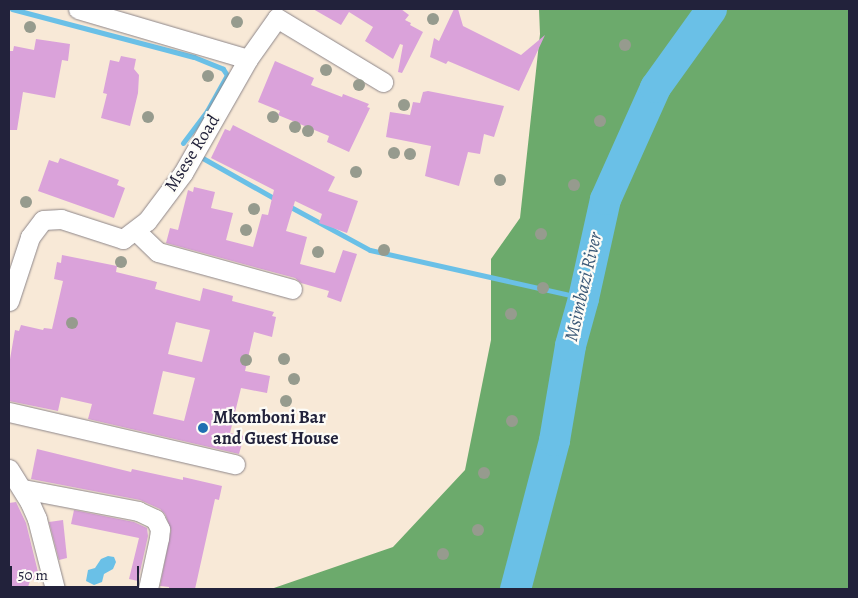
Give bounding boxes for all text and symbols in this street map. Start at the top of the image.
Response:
street label: Msese Road [160,110,224,196]
water label: Msimbazi River [560,230,608,344]
place label: Mkomboni Bar and Guest House [213,407,339,449]
marker: Mkomboni Bar and Guest House [197,422,209,434]
scale bar [12,556,141,588]
text: 50 m [18,565,48,585]

